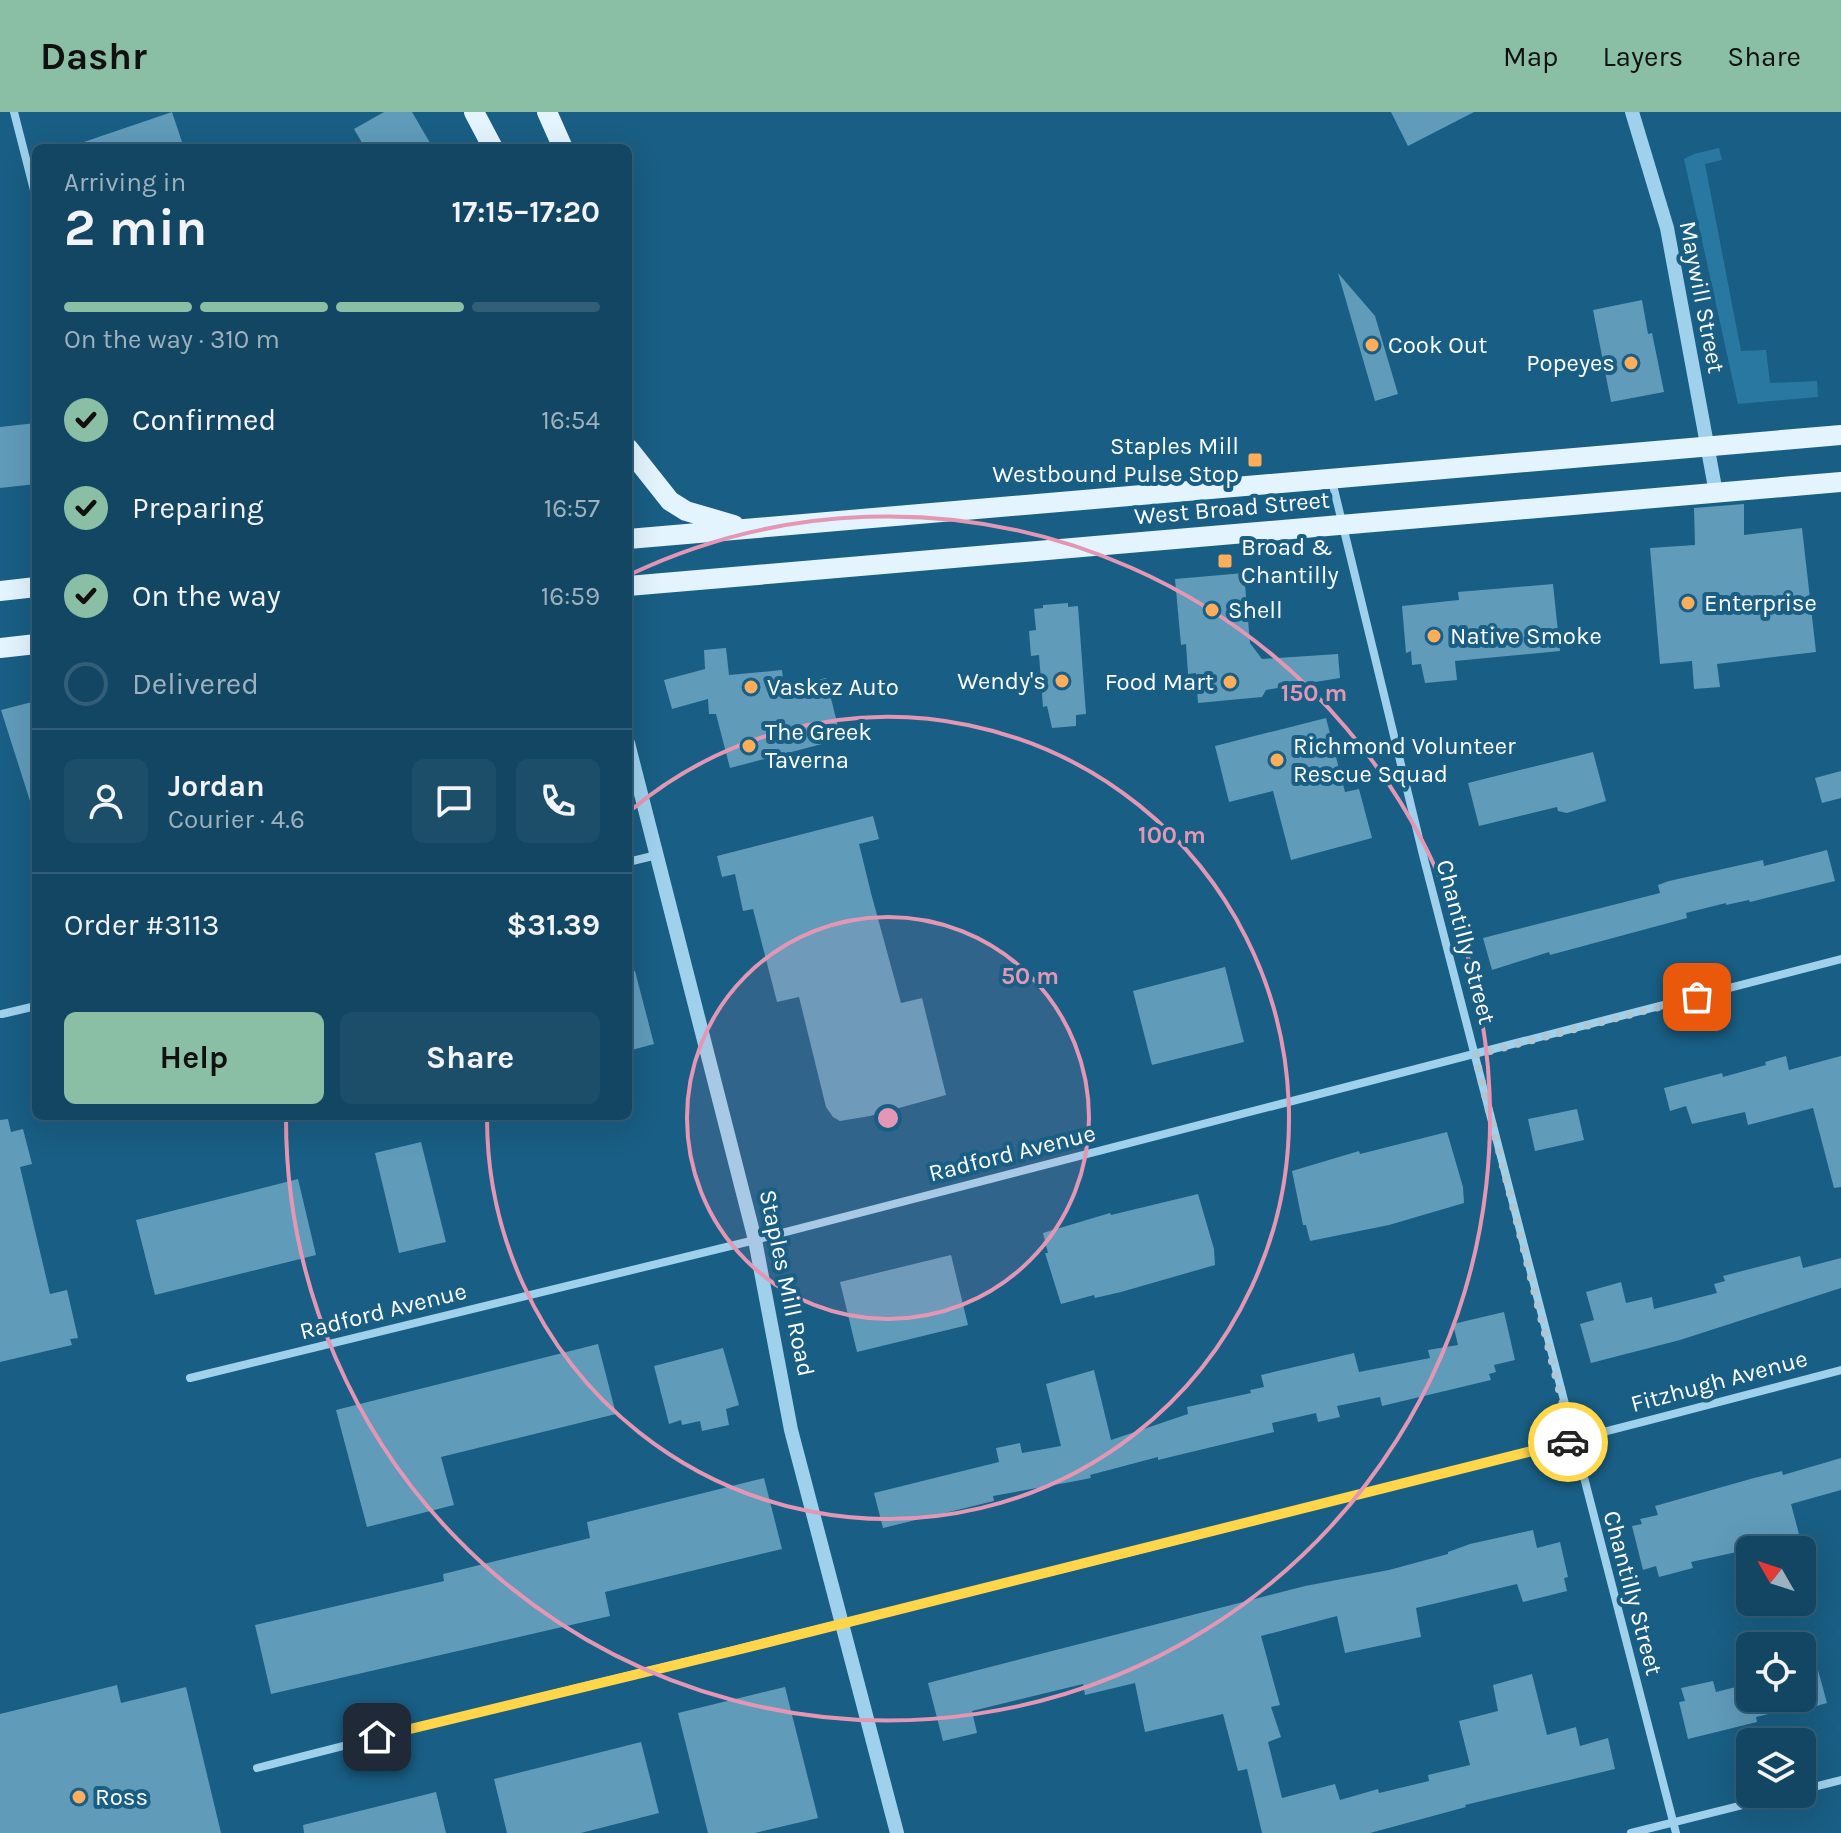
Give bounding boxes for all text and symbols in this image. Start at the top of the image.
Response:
text: Dashr [40,34,147,79]
text: Map [1503,40,1558,73]
text: Layers [1602,40,1683,73]
text: Share [1727,40,1801,73]
text: Arriving in [64,167,186,198]
text: 17:15–17:20 [452,194,600,230]
text: 2 min [64,197,207,258]
street label: Maywill Street [1674,219,1730,375]
text: On the way · 310 m [64,324,280,355]
place label: Cook Out [1388,331,1487,359]
marker: Cook Out [1363,336,1381,354]
place label: Popeyes [1526,349,1615,377]
marker: Popeyes [1622,354,1640,372]
icon: check [64,398,108,442]
text: Confirmed [132,402,276,438]
text: 16:54 [541,405,600,436]
place label: Staples Mill Westbound Pulse Stop [992,432,1239,488]
marker: Staples Mill Westbound Pulse Stop [1246,451,1264,469]
icon: check [64,486,108,530]
street label: West Broad Street [1133,486,1331,530]
text: Preparing [132,490,264,526]
text: 16:57 [544,493,600,524]
place label: Broad & Chantilly [1241,533,1339,589]
marker: Broad & Chantilly [1216,552,1234,570]
icon: check [64,574,108,618]
text: On the way [132,578,281,614]
text: 16:59 [541,581,600,612]
place label: Enterprise [1704,589,1817,617]
marker: Enterprise [1679,594,1697,612]
place label: Shell [1228,596,1283,624]
marker: Shell [1203,601,1221,619]
place label: Native Smoke [1450,622,1602,650]
marker: Native Smoke [1425,627,1443,645]
text: Delivered [132,666,259,702]
place label: Wendy's [957,667,1046,695]
place label: Food Mart [1105,668,1214,696]
marker: Wendy's [1053,672,1071,690]
place label: Vaskez Auto [767,673,899,701]
marker: Food Mart [1221,673,1239,691]
marker: Vaskez Auto [742,678,760,696]
text: 150 m [1281,679,1347,707]
place label: The Greek Taverna [765,718,872,774]
place label: Richmond Volunteer Rescue Squad [1293,732,1516,788]
marker: The Greek Taverna [740,737,758,755]
marker: Richmond Volunteer Rescue Squad [1268,751,1286,769]
button: person [64,759,148,843]
button: chat [412,759,496,843]
button: phone [516,759,600,843]
text: Jordan [168,768,265,804]
text: Courier · 4.6 [168,804,305,835]
text: 100 m [1138,821,1206,849]
street label: Chantilly Street [1431,857,1501,1027]
text: Order #3113 [64,907,219,943]
text: $31.39 [507,907,600,943]
text: 50 m [1001,962,1059,990]
pin [1663,963,1731,1031]
icon: bag [1675,975,1719,1019]
button: Help [64,1012,324,1104]
button: Share [340,1012,600,1104]
centre of rings [874,1104,902,1132]
street label: Radford Avenue [926,1119,1098,1187]
street label: Staples Mill Road [754,1187,820,1379]
street label: Radford Avenue [297,1277,469,1345]
street label: Fitzhugh Avenue [1628,1344,1810,1418]
courier [1528,1402,1608,1482]
icon: car [1546,1420,1590,1464]
street label: Chantilly Street [1598,1508,1668,1678]
north arrow [1736,1536,1816,1616]
map controls [1736,1536,1816,1808]
button: locate [1736,1632,1816,1712]
pin [343,1703,411,1771]
icon: home [355,1715,399,1759]
button: layers [1736,1728,1816,1808]
place label: Ross [95,1783,148,1811]
marker: Ross [70,1788,88,1806]

